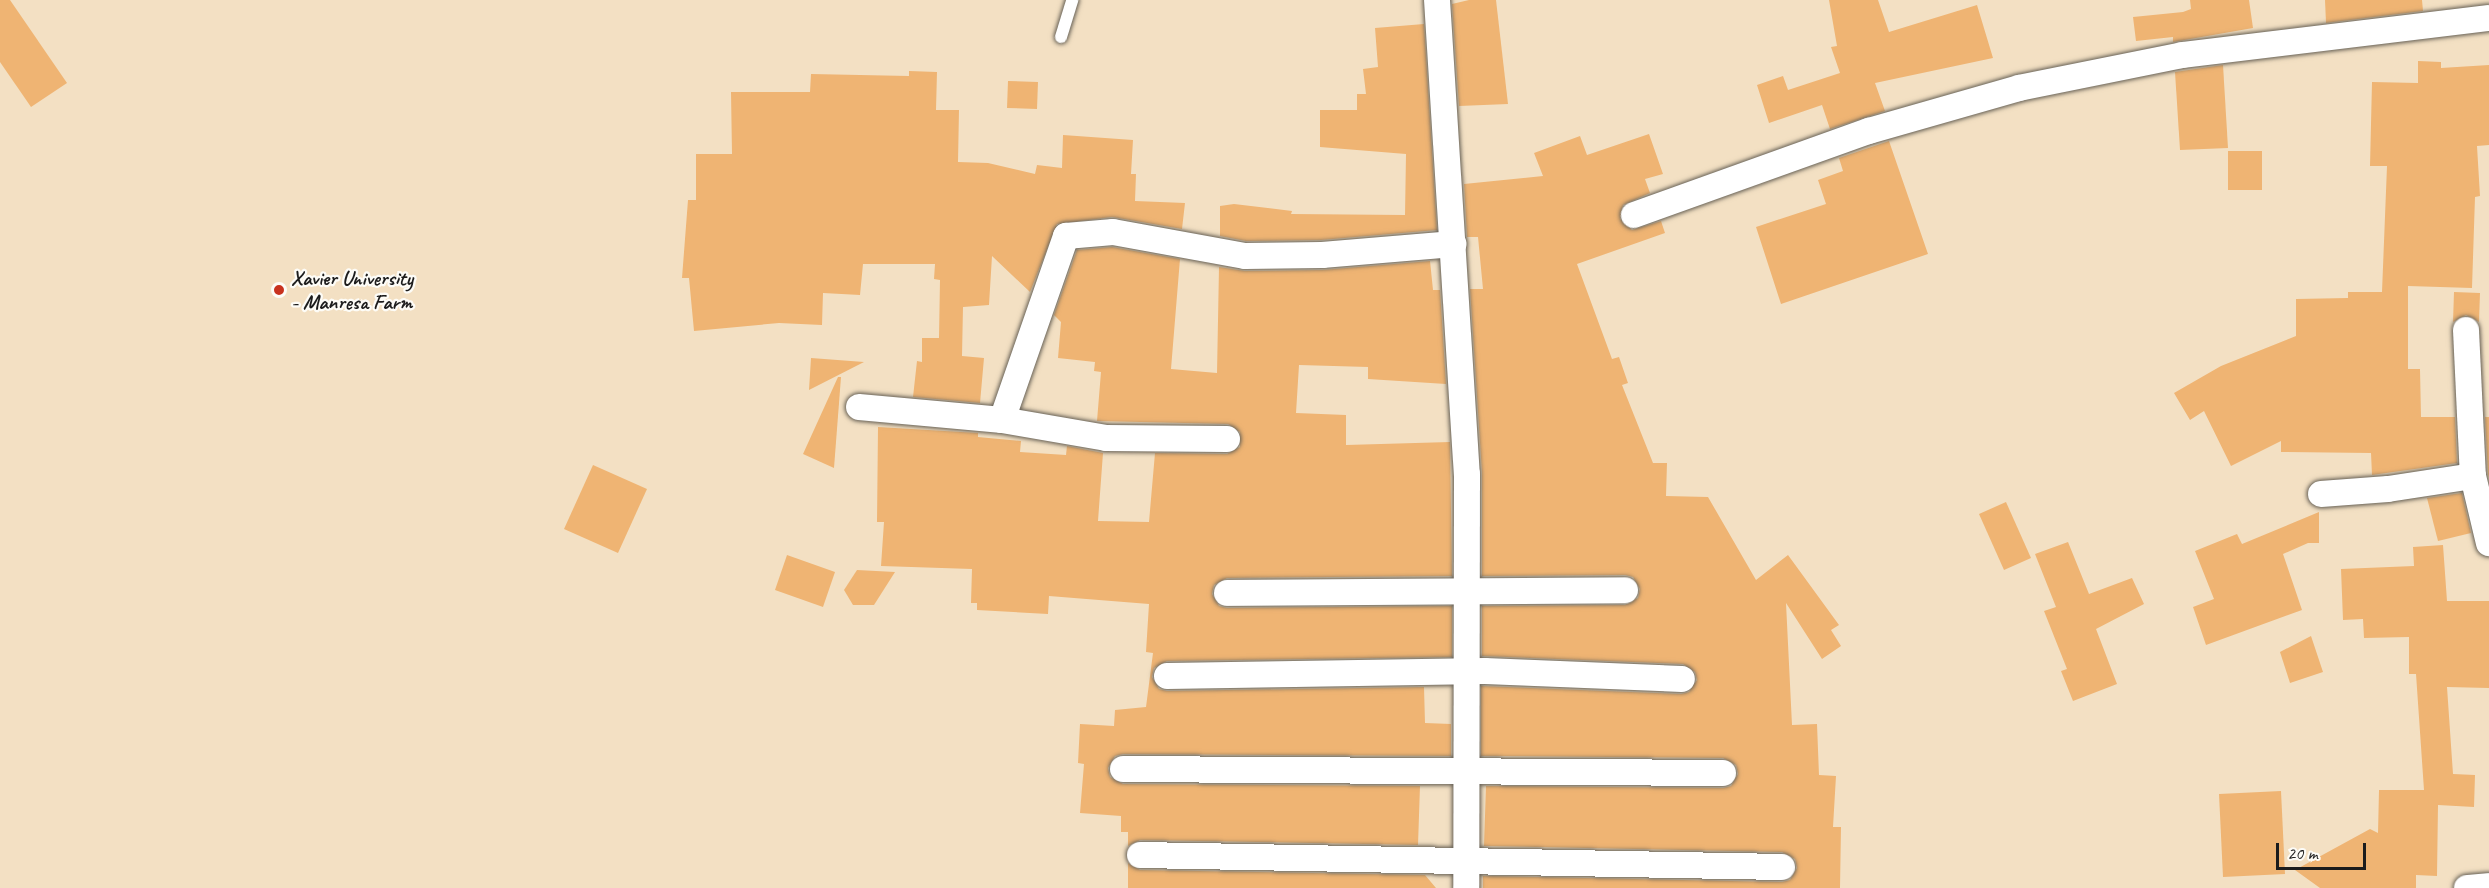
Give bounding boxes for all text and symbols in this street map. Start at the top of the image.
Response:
place label: Xavier University - Manresa Farm [291,265,413,315]
marker: Xavier University - Manresa Farm [272,283,286,297]
scale bar [2279,831,2369,869]
text: 20 m [2287,842,2318,864]

